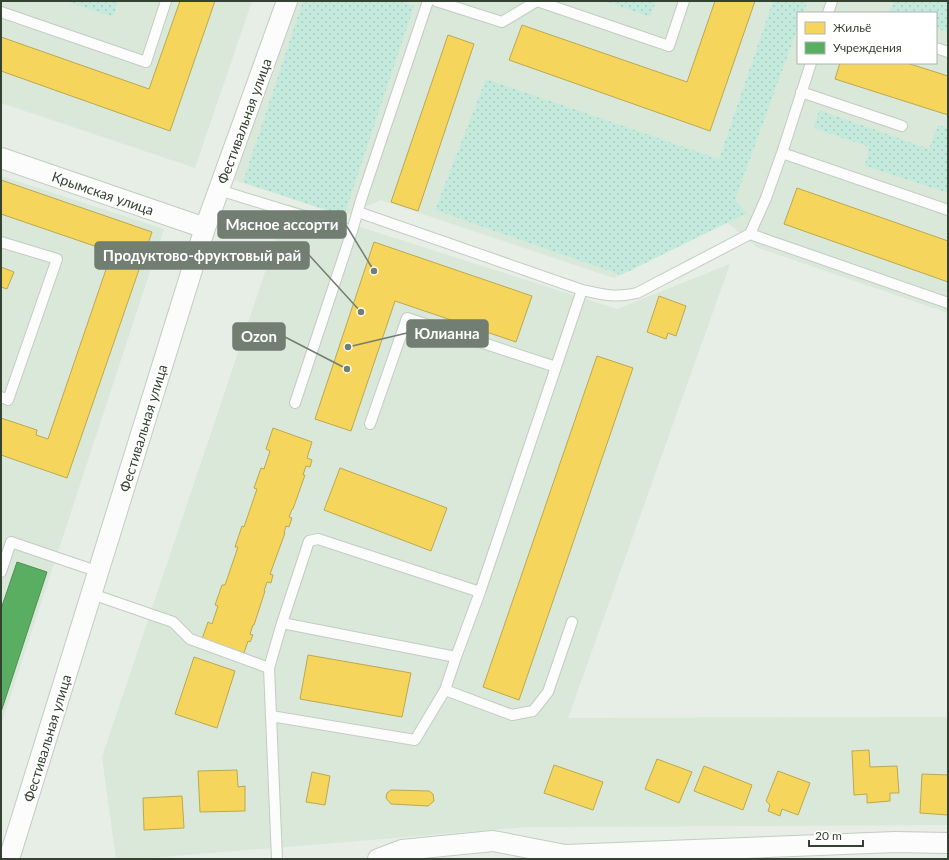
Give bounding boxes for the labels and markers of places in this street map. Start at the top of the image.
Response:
callout: Мясное ассорти [218,211,346,238]
callout: Продуктово-фруктовый рай [95,242,309,269]
callout: Юлианна [407,320,488,347]
callout: Ozon [233,323,285,350]

